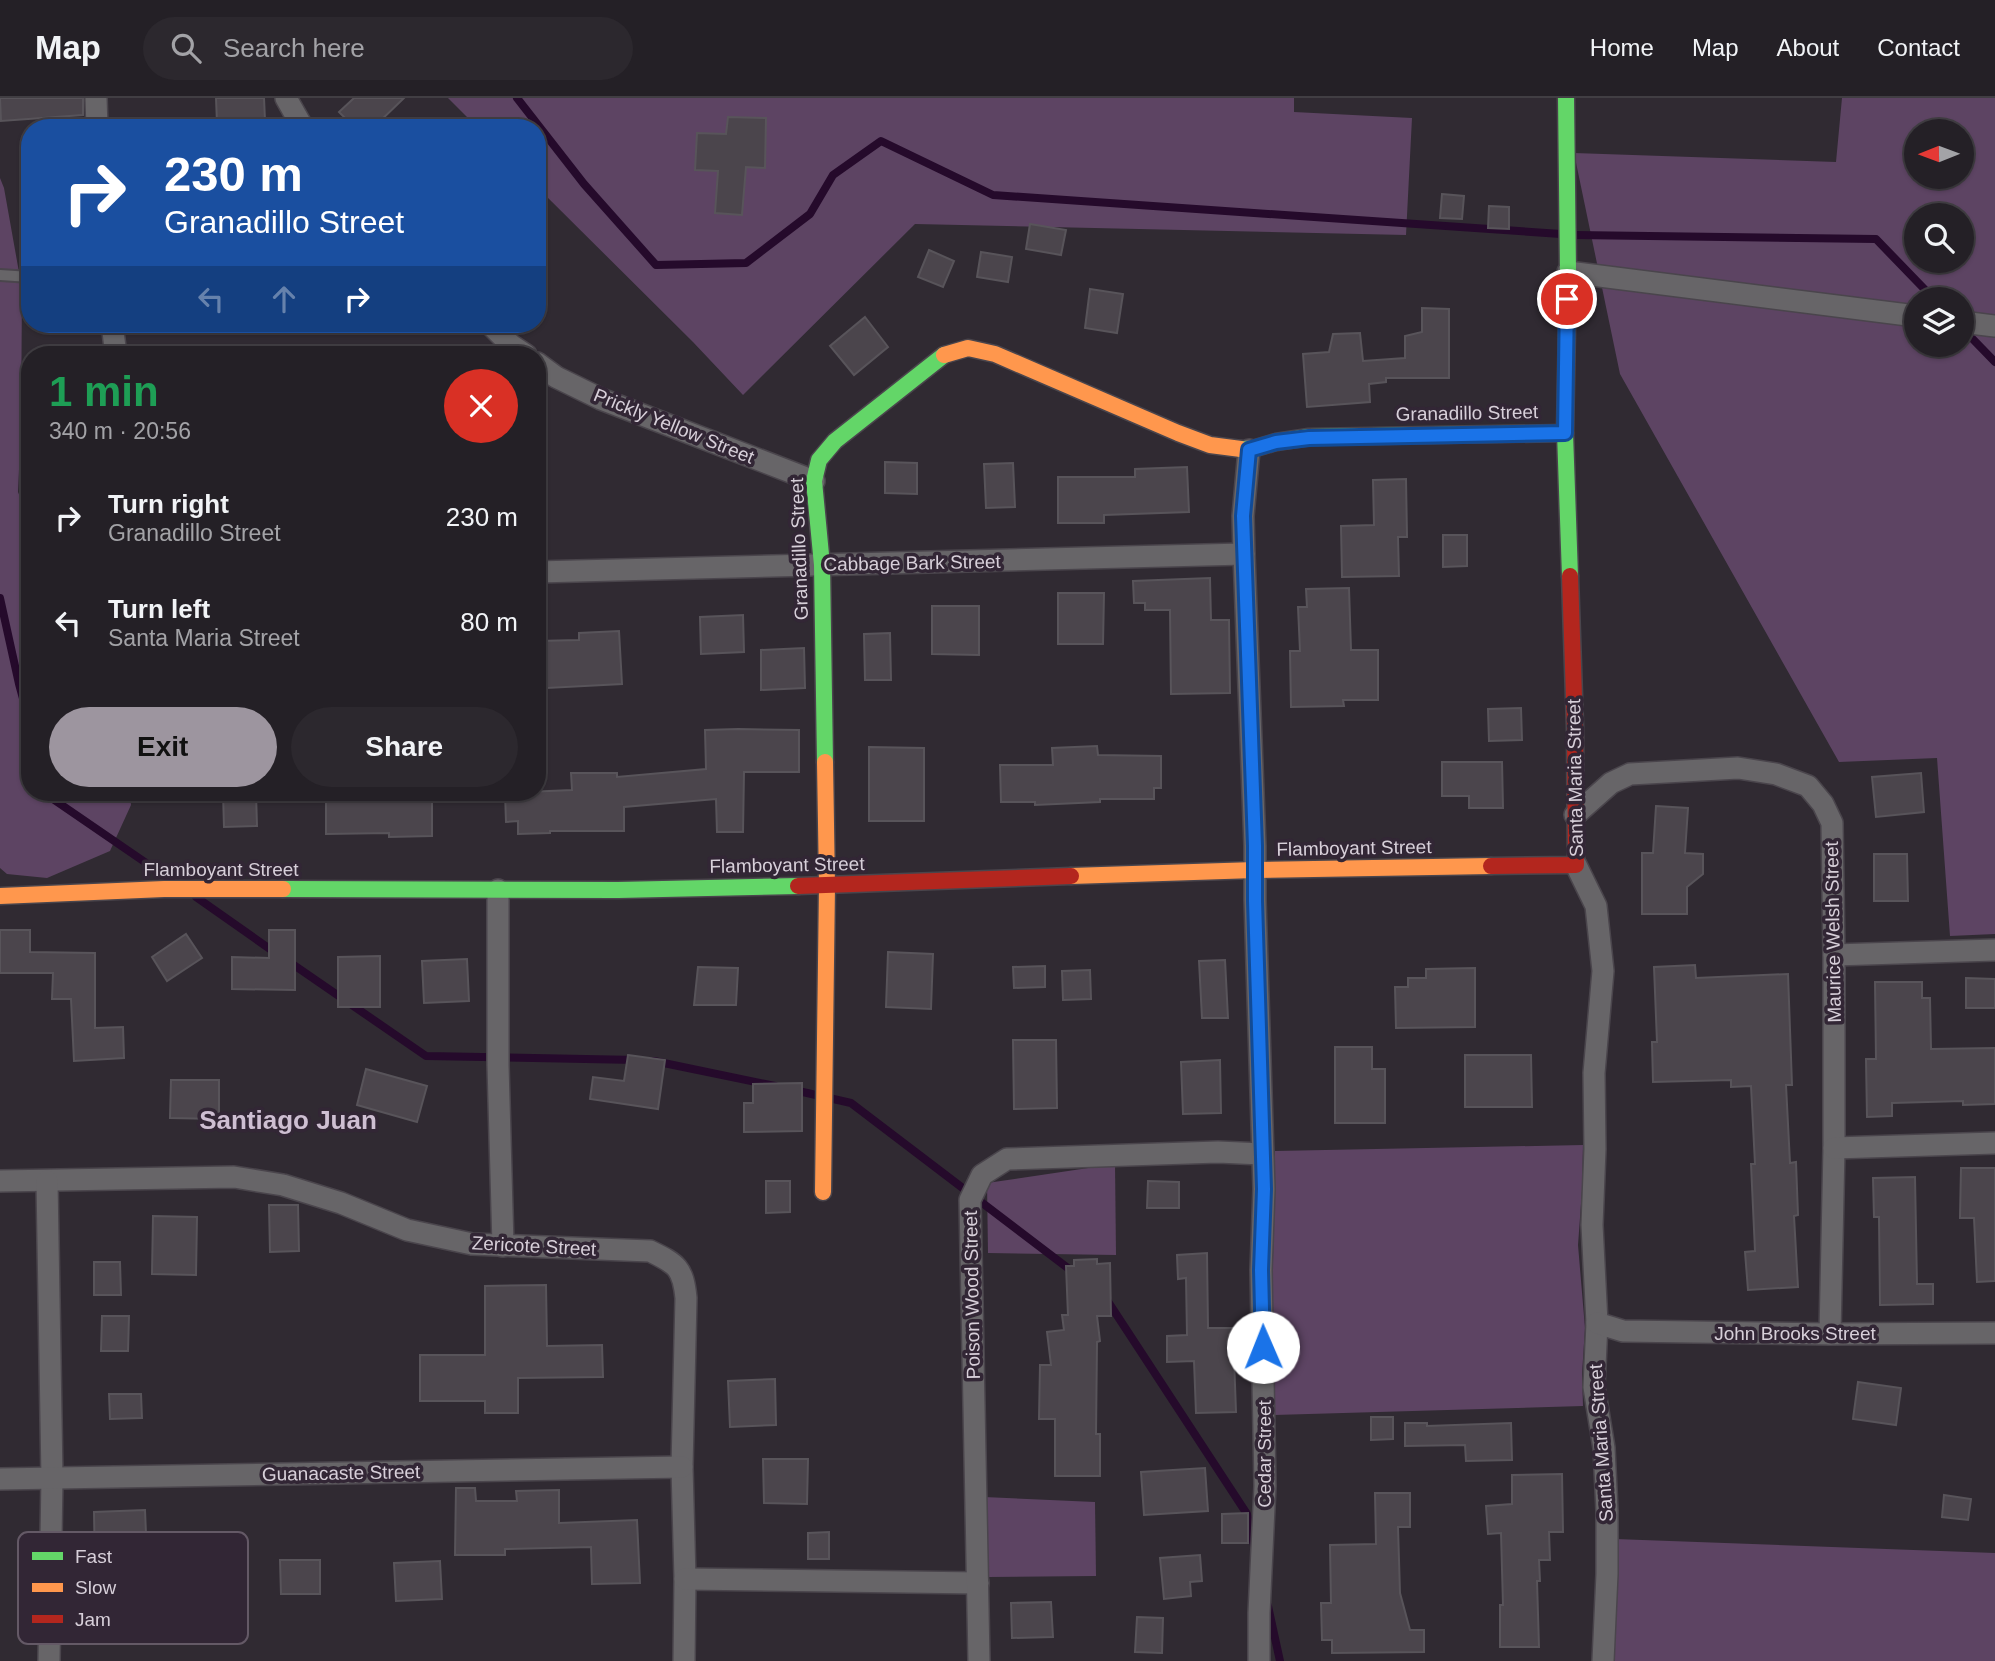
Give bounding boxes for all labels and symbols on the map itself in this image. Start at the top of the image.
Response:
north arrow [1904,119,1974,189]
pin [1537,269,1597,329]
street label: Prickly Yellow Street [591,384,758,468]
street label: Granadillo Street [1396,401,1539,425]
street label: Granadillo Street [786,477,812,621]
street label: Cabbage Bark Street [823,551,1002,575]
street label: Santa Maria Street [1563,698,1587,857]
street label: Flamboyant Street [1276,836,1433,860]
street label: Maurice Welsh Street [1821,840,1845,1023]
street label: Flamboyant Street [709,853,866,877]
street label: Flamboyant Street [143,859,299,880]
district label: Santiago Juan [199,1105,377,1135]
street label: Poison Wood Street [960,1210,984,1379]
street label: Zericote Street [471,1232,597,1260]
position arrow [1226,1310,1300,1384]
street label: John Brooks Street [1714,1323,1877,1344]
street label: Santa Maria Street [1585,1363,1617,1523]
street label: Cedar Street [1254,1399,1275,1508]
street label: Guanacaste Street [262,1461,421,1485]
legend [18,1532,248,1644]
text: Fast [75,1546,113,1567]
text: Slow [75,1577,116,1598]
text: Jam [75,1609,111,1630]

